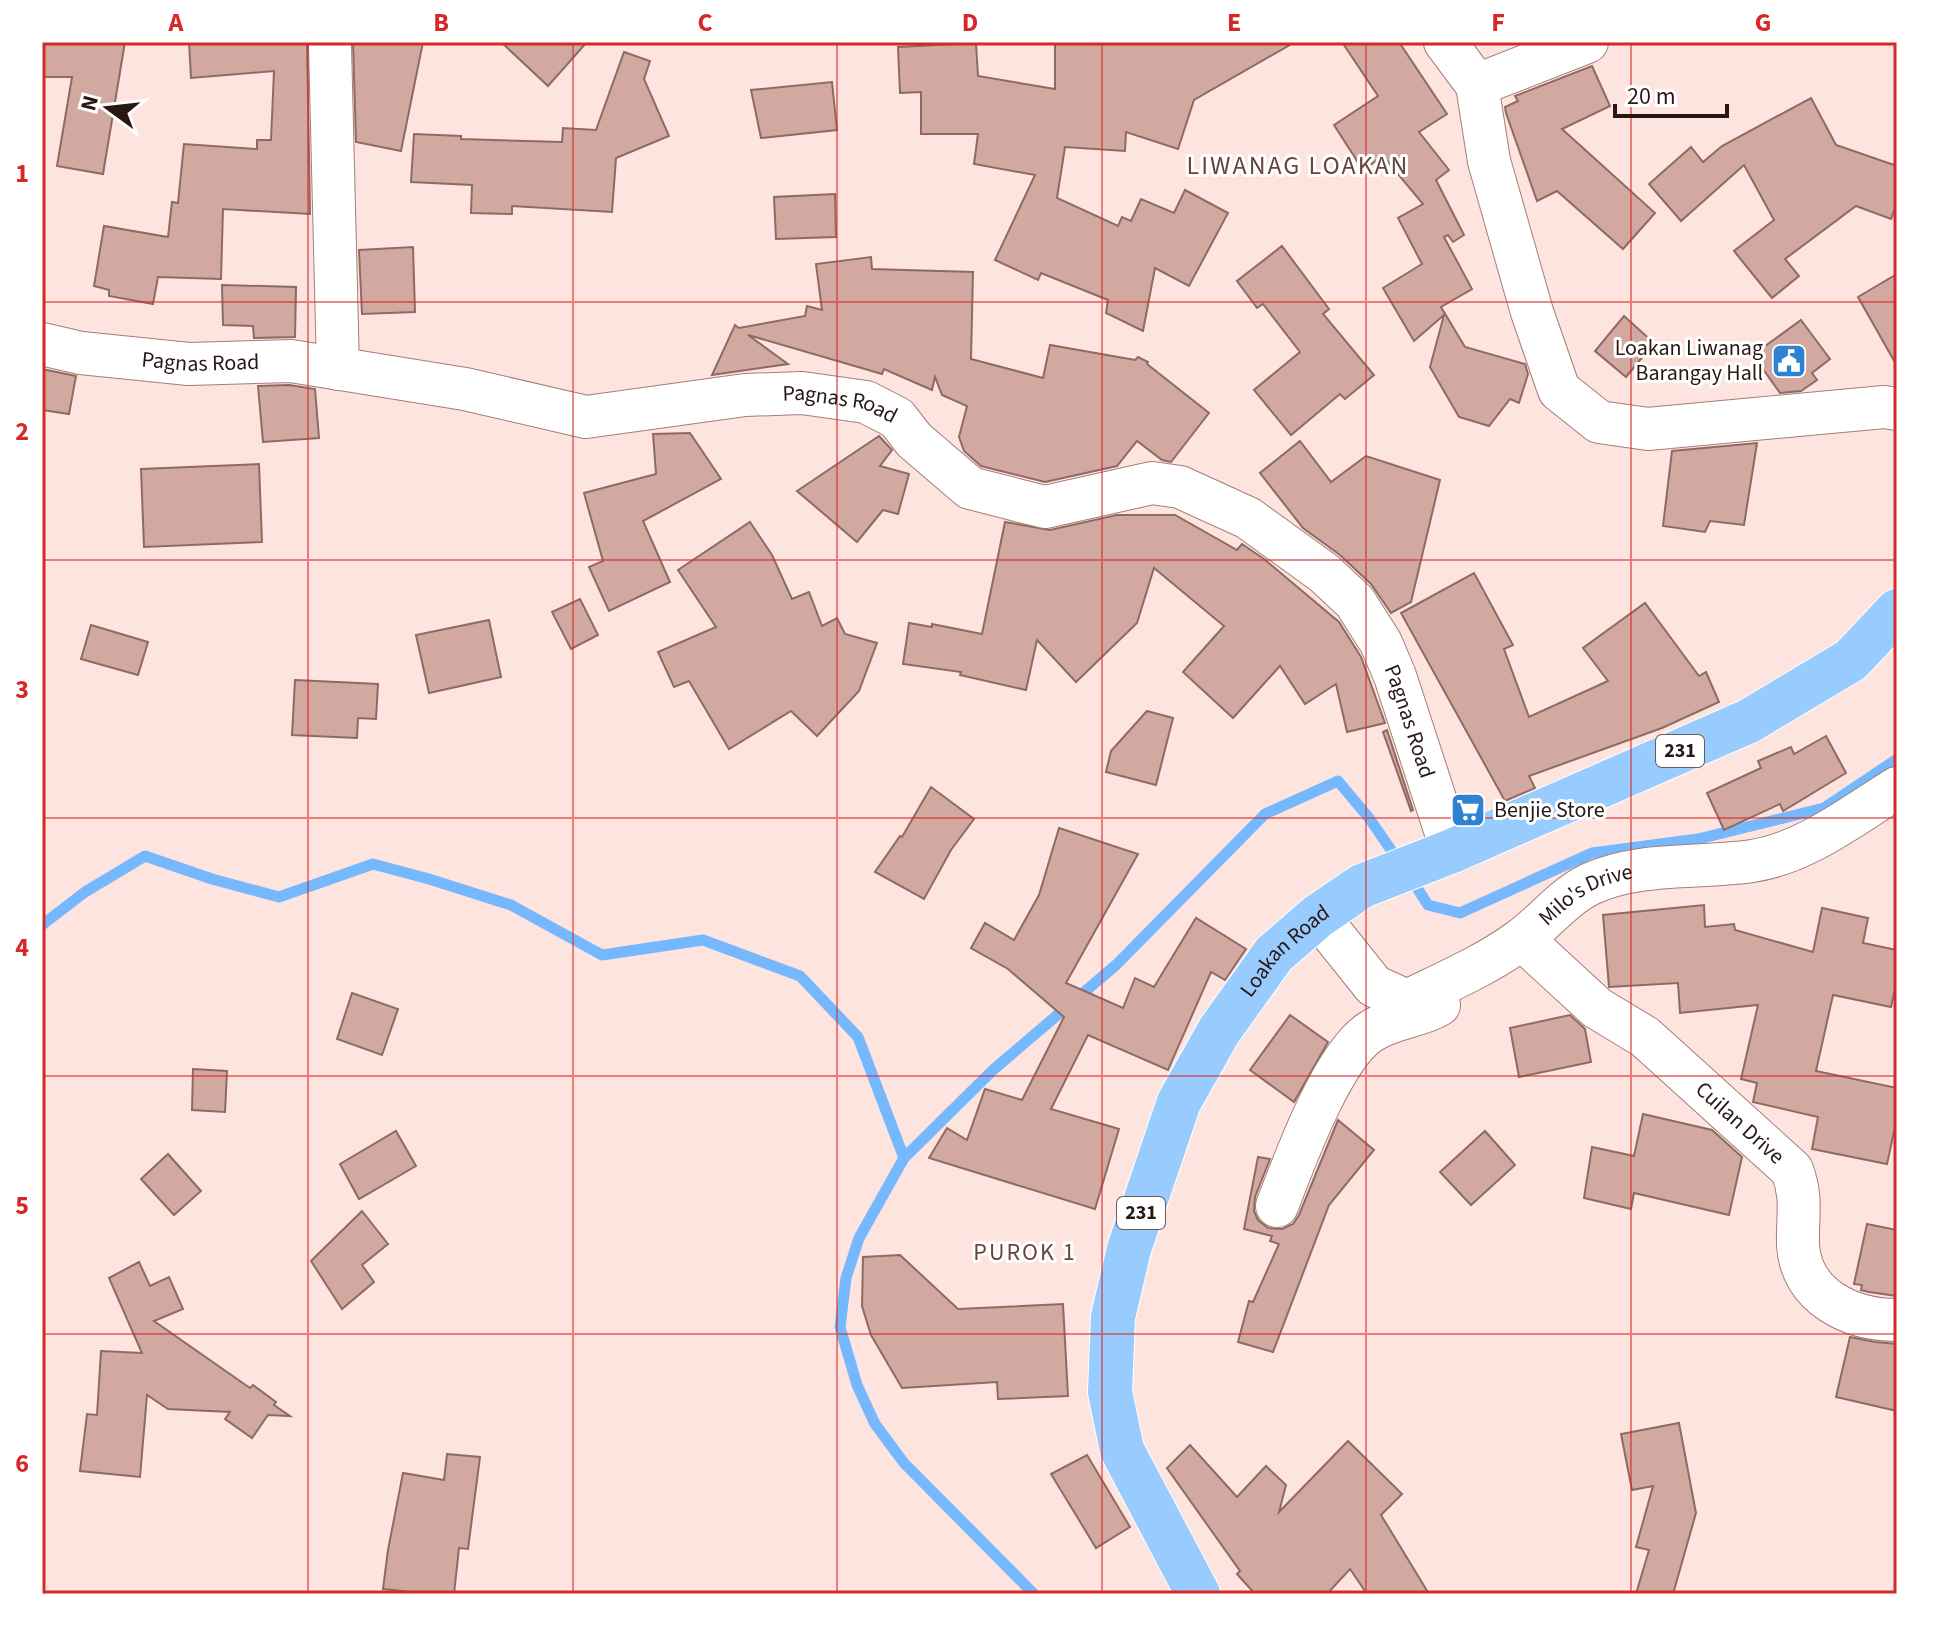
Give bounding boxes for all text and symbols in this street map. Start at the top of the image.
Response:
text: A [168,4,185,41]
text: B [433,4,449,41]
text: C [697,4,713,41]
text: D [962,4,978,41]
text: E [1227,4,1241,41]
text: F [1491,4,1505,41]
text: G [1755,4,1771,41]
north arrow [68,68,148,148]
scale bar [1615,68,1727,118]
text: 20 m [1627,79,1676,114]
text: N [72,92,107,114]
district label: LIWANAG LOAKAN [1187,147,1409,184]
text: 1 [15,155,29,192]
place label: Loakan Liwanag Barangay Hall [1615,332,1763,389]
public building icon: Loakan Liwanag Barangay Hall [1770,342,1808,380]
street label: Pagnas Road [140,343,260,380]
street label: Pagnas Road [782,377,903,432]
text: 2 [15,413,29,450]
street label: Pagnas Road [1376,659,1443,782]
text: 3 [15,671,29,708]
road number: 231 [1656,735,1704,767]
supermarket icon: Benjie Store [1449,791,1487,829]
place label: Benjie Store [1494,794,1605,826]
street label: Milo's Drive [1531,856,1635,933]
street label: Loakan Road [1232,897,1336,1004]
text: 4 [15,929,29,966]
street label: Cuilan Drive [1688,1074,1792,1172]
text: 5 [15,1187,29,1224]
road number: 231 [1117,1197,1165,1229]
district label: PUROK 1 [973,1235,1077,1270]
text: 6 [15,1445,29,1482]

